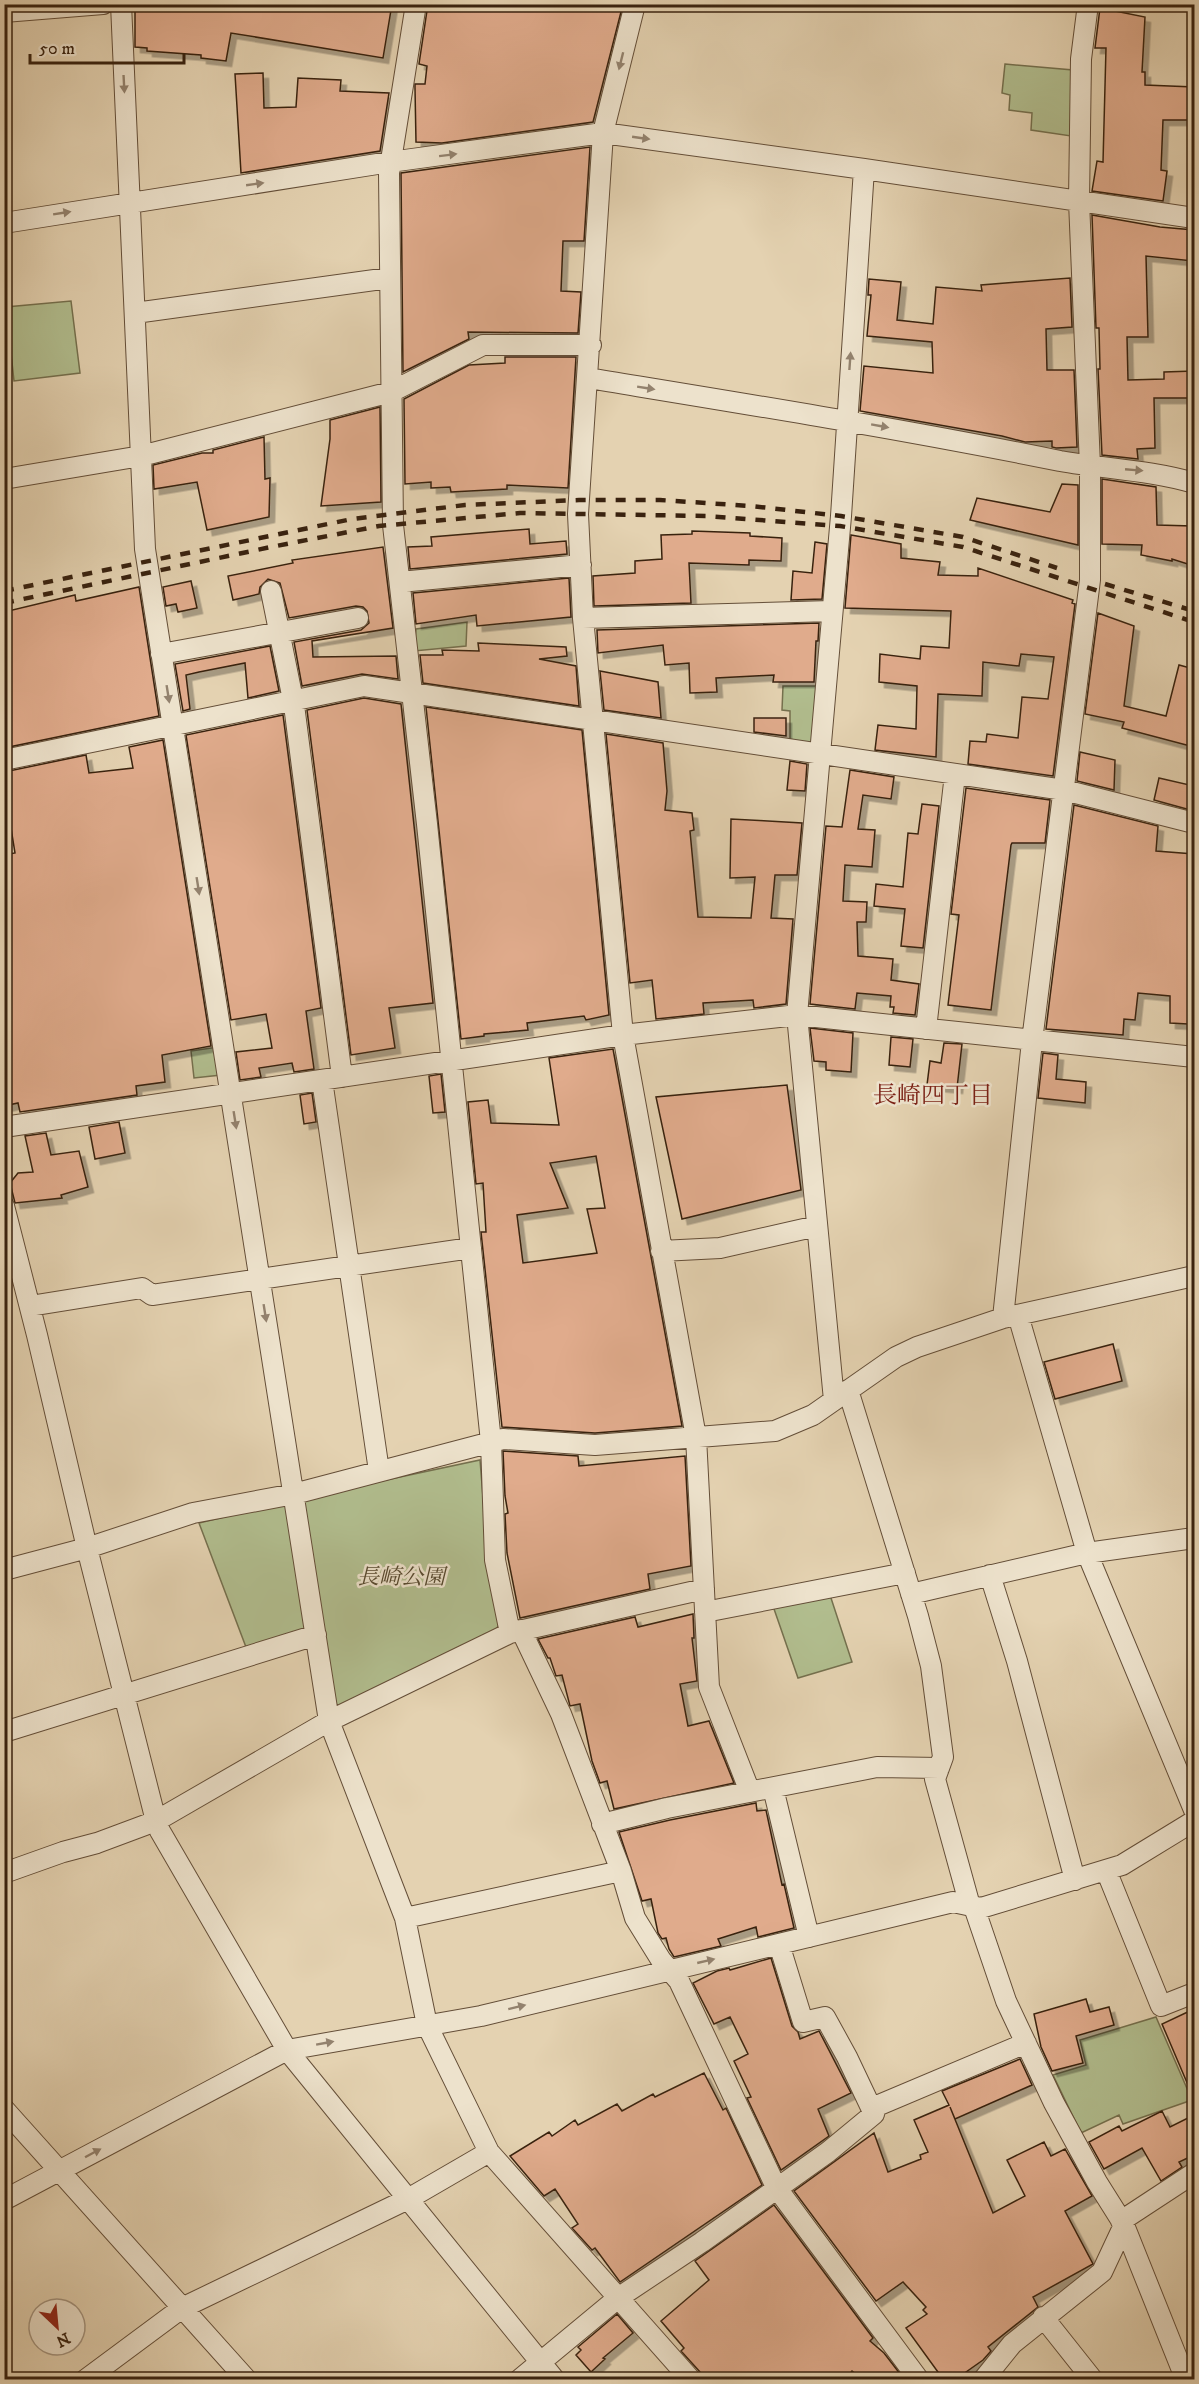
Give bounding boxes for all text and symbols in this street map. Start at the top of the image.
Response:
scale bar [30,27,184,65]
text: 50 m [39,38,75,60]
one-way arrow [616,52,625,70]
one-way arrow [120,74,129,93]
one-way arrow [632,134,651,143]
one-way arrow [438,150,457,159]
one-way arrow [246,179,265,188]
one-way arrow [53,209,72,218]
one-way arrow [845,352,855,371]
one-way arrow [637,383,656,392]
one-way arrow [871,422,890,431]
one-way arrow [1124,465,1143,475]
one-way arrow [163,684,172,703]
one-way arrow [193,877,202,896]
district label: 長崎四丁目 [873,1081,993,1111]
one-way arrow [230,1111,239,1130]
one-way arrow [261,1304,270,1323]
park label: 長崎公園 [357,1564,448,1591]
one-way arrow [697,1956,715,1966]
one-way arrow [507,2002,526,2012]
one-way arrow [316,2038,335,2047]
one-way arrow [85,2148,102,2158]
north arrow [27,2297,87,2357]
text: N [53,2328,73,2351]

